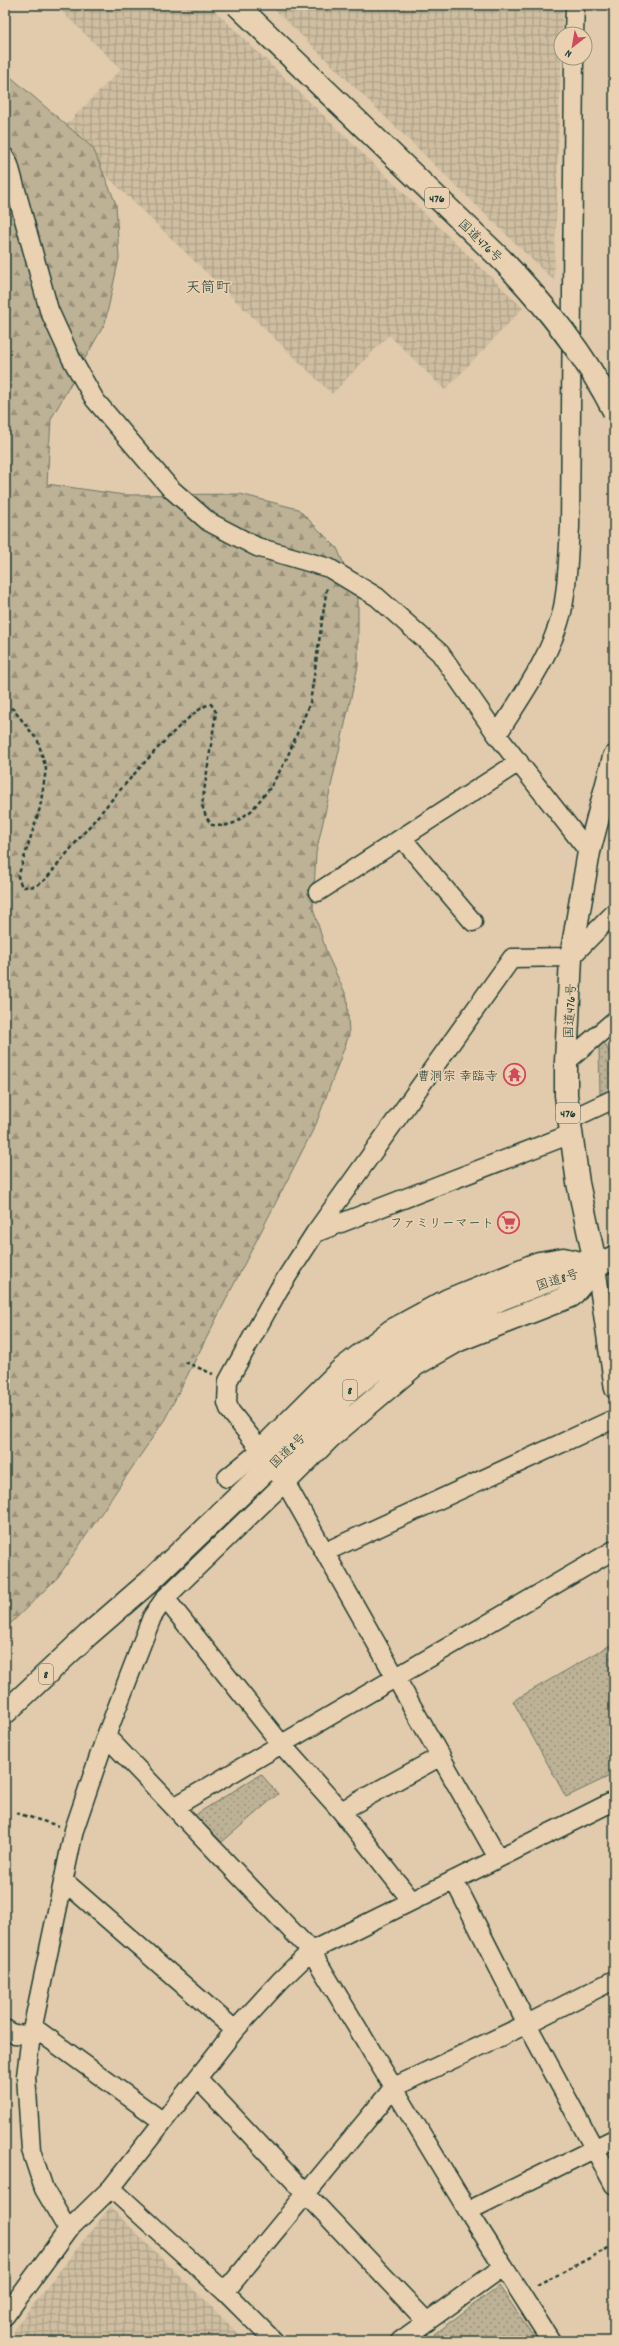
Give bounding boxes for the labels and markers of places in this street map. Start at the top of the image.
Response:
temple icon: 曹洞宗 幸臨寺 [501,1062,527,1088]
place label: 曹洞宗 幸臨寺 [417,1068,498,1087]
supermarket icon: ファミリーマート [496,1209,522,1235]
place label: ファミリーマート [390,1215,494,1234]

